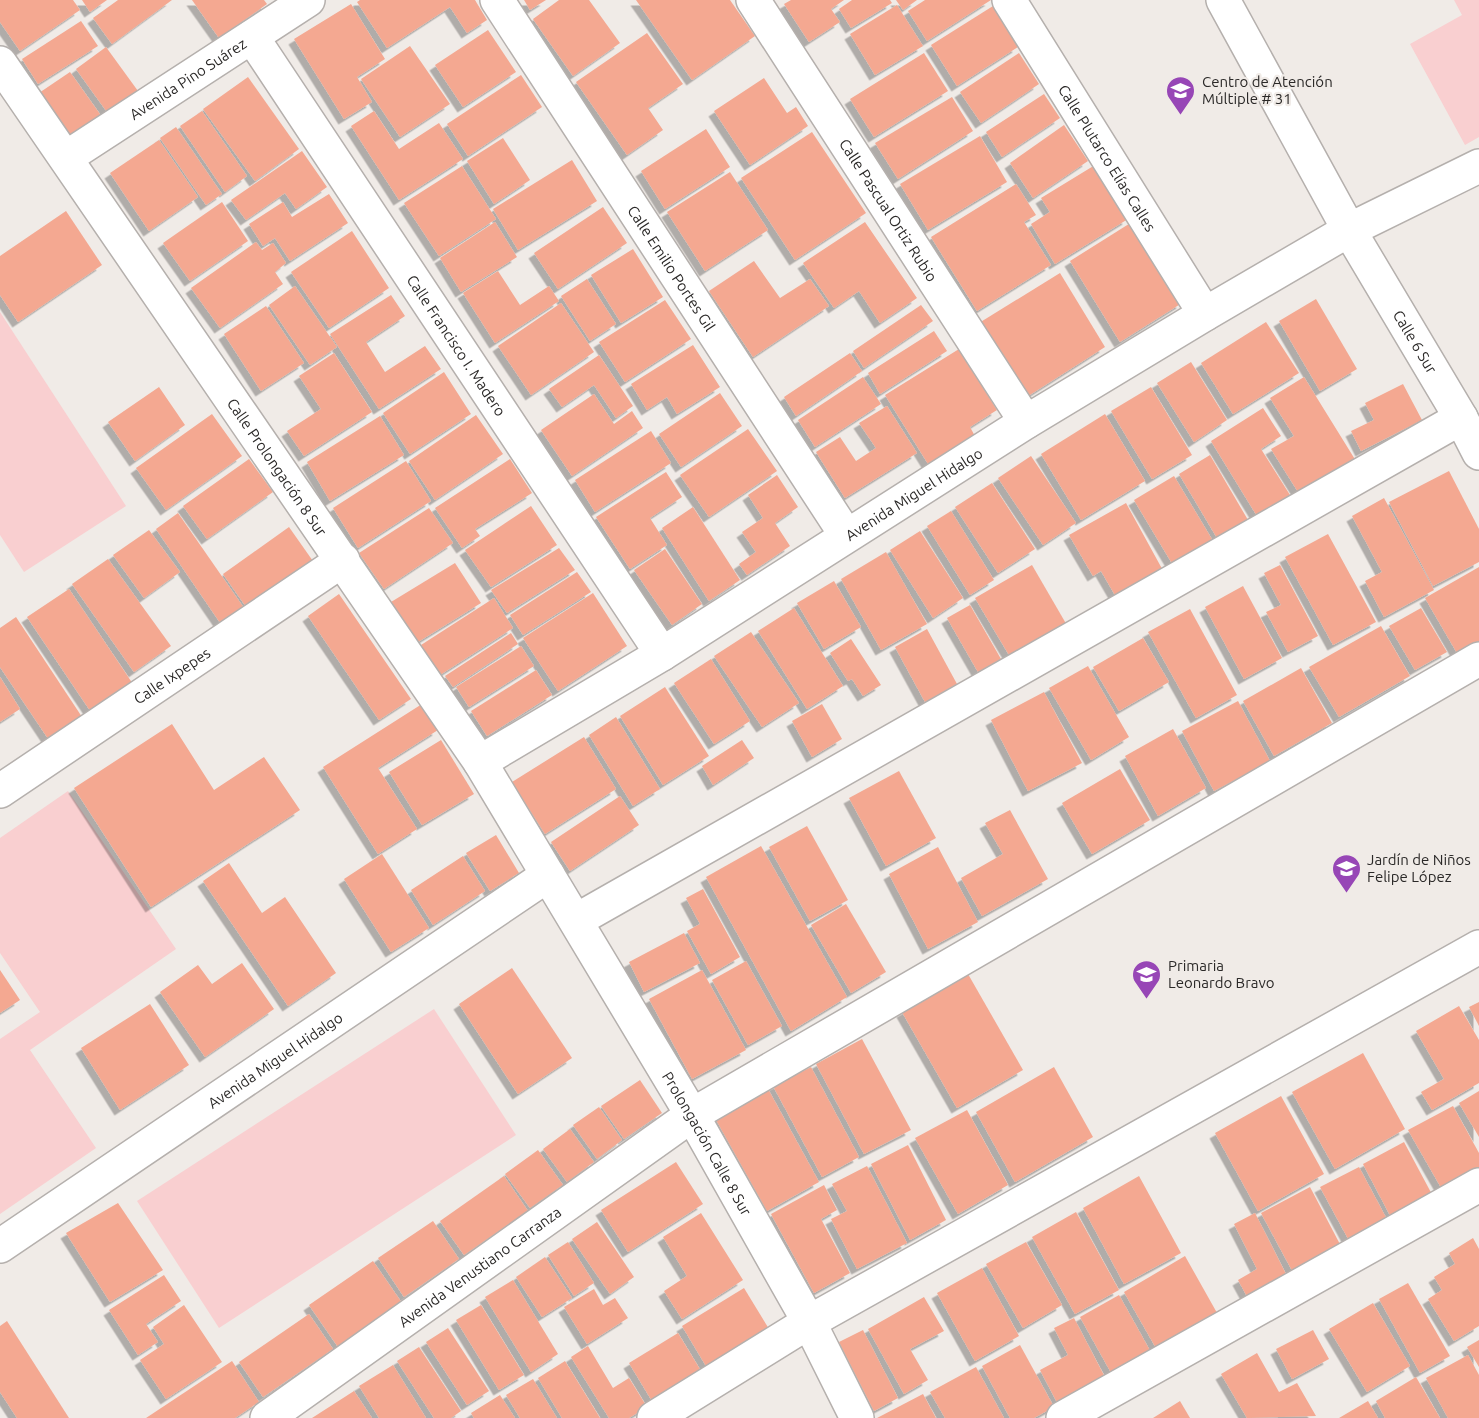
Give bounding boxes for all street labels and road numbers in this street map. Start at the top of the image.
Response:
street label: Avenida Pino Suárez [126,34,249,123]
street label: Calle Plutarco Elías Calles [1055,81,1160,234]
street label: Calle Pascual Ortiz Rubio [836,135,941,284]
street label: Calle Emilio Portes Gil [625,202,719,334]
street label: Calle Francisco I. Madero [404,271,510,419]
street label: Calle 6 Sur [1390,307,1441,376]
street label: Calle Prolongación 8 Sur [224,395,331,539]
street label: Avenida Miguel Hidalgo [842,444,985,543]
street label: Calle Ixpepes [130,644,213,707]
street label: Avenida Miguel Hidalgo [204,1008,345,1111]
street label: Prolongación Calle 8 Sur [659,1068,756,1219]
street label: Avenida Venustiano Carranza [395,1203,564,1330]

